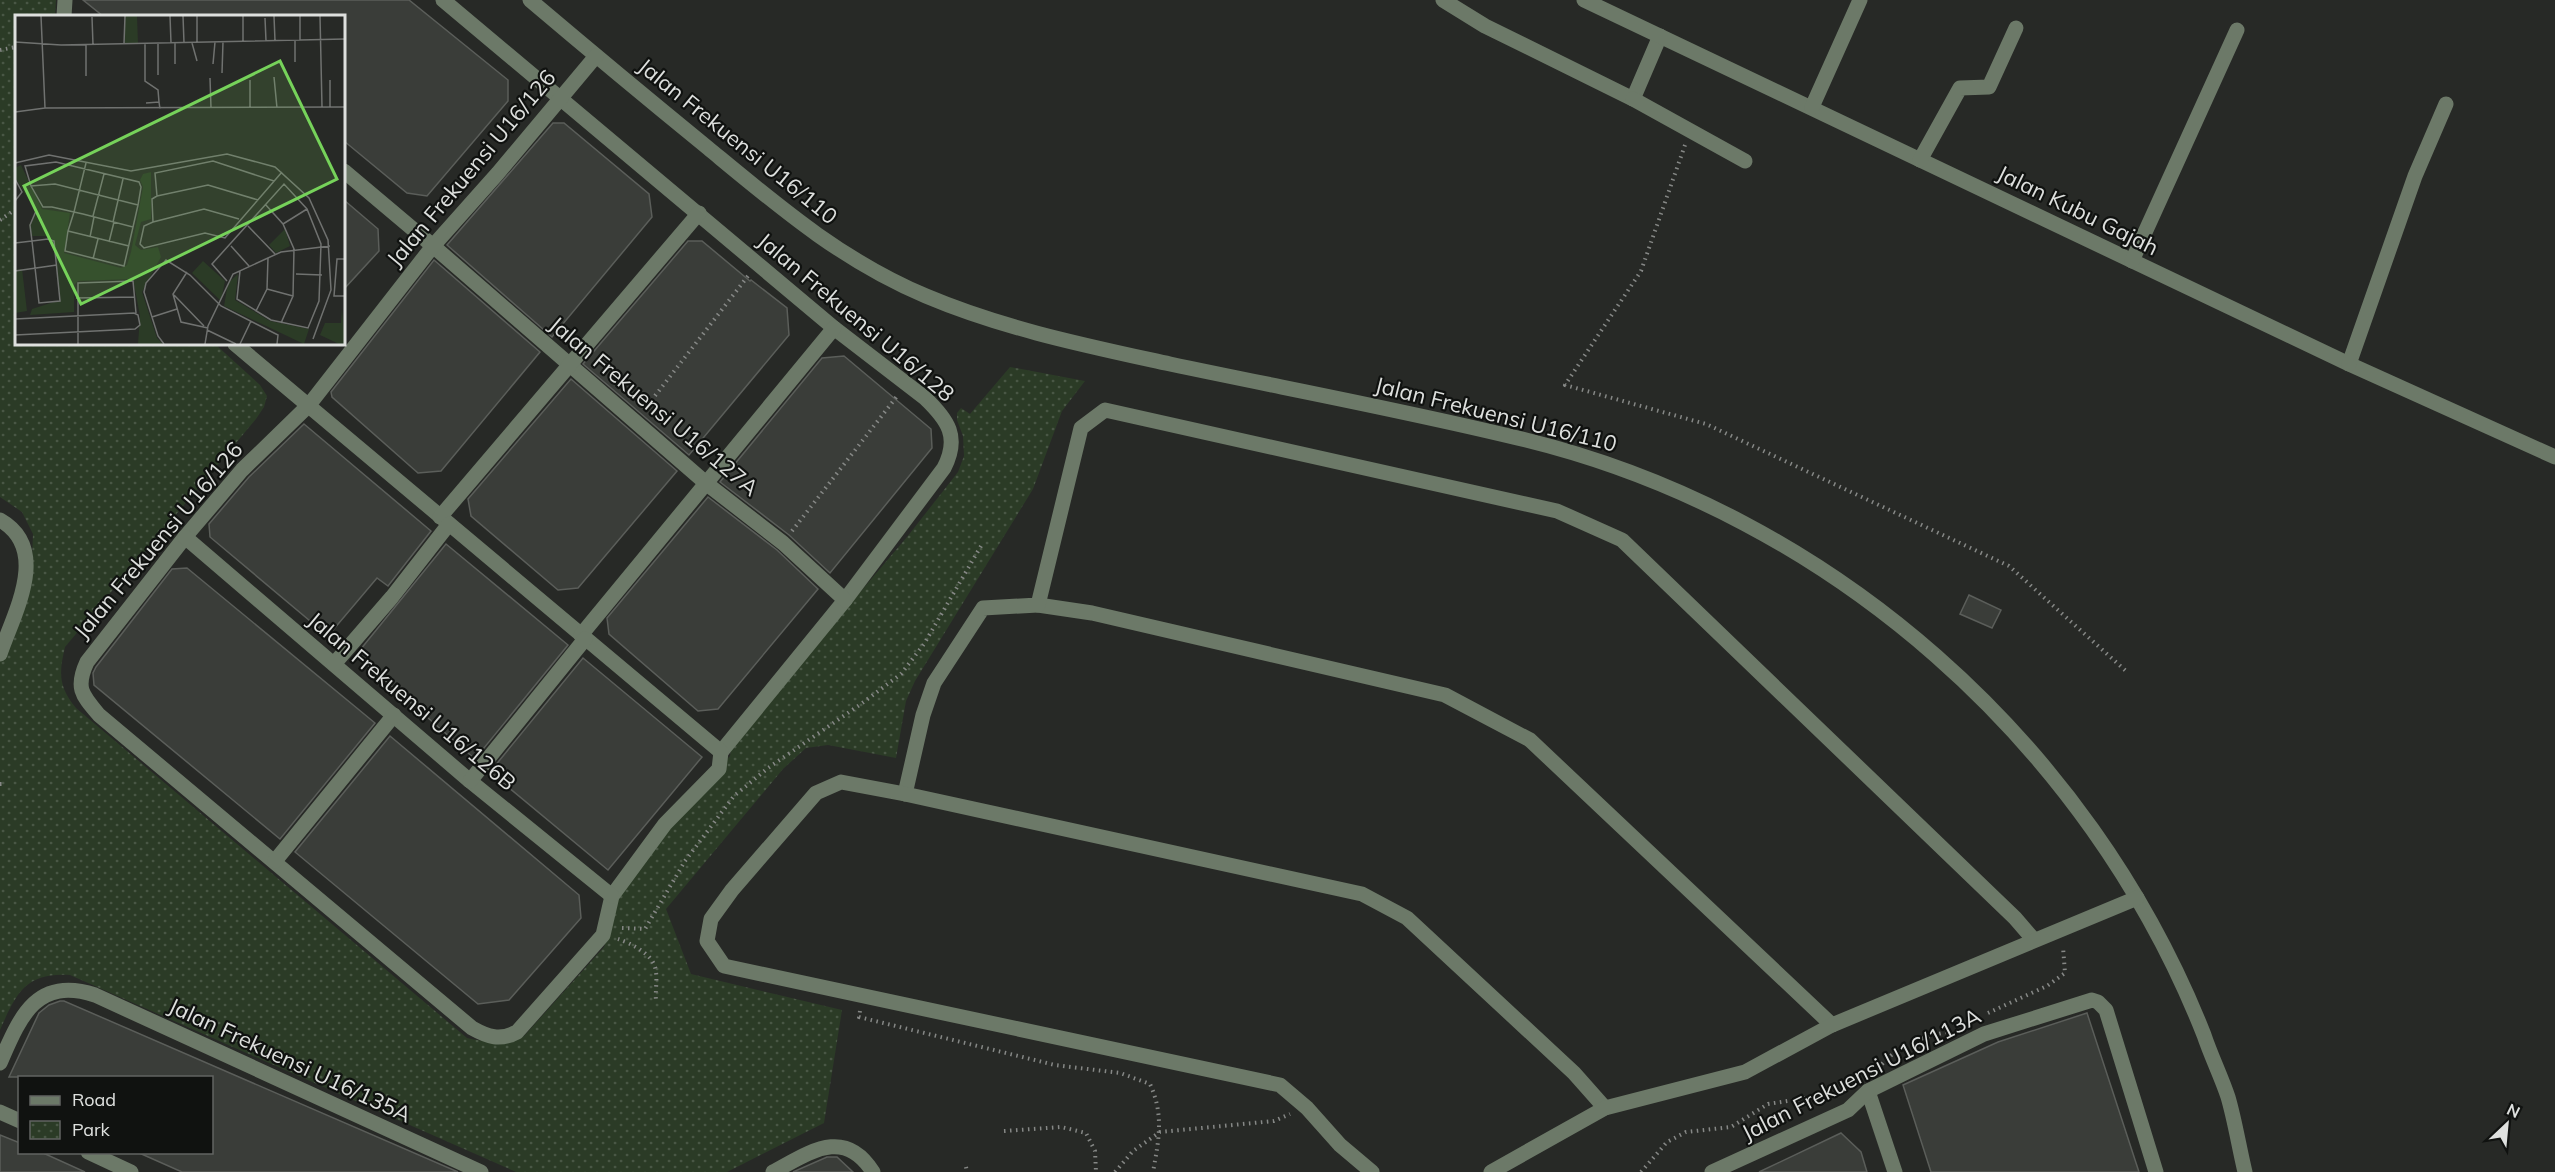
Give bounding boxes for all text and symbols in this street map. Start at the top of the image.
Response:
inset map [15,15,345,345]
street label: Jalan Frekuensi U16/110 [633,52,843,230]
street label: Jalan Frekuensi U16/126 [380,64,562,272]
street label: Jalan Kubu Gajah [1993,159,2163,261]
street label: Jalan Frekuensi U16/128 [752,226,960,408]
street label: Jalan Frekuensi U16/127A [544,310,764,502]
street label: Jalan Frekuensi U16/110 [1372,370,1620,458]
street label: Jalan Frekuensi U16/126 [67,436,249,644]
street label: Jalan Frekuensi U16/126B [302,606,522,796]
street label: Jalan Frekuensi U16/135A [164,991,416,1129]
street label: Jalan Frekuensi U16/113A [1737,1001,1985,1147]
legend [18,1076,213,1154]
text: Road [72,1088,116,1111]
north arrow [2477,1094,2537,1154]
text: N [2504,1099,2523,1122]
text: Park [72,1118,111,1141]

